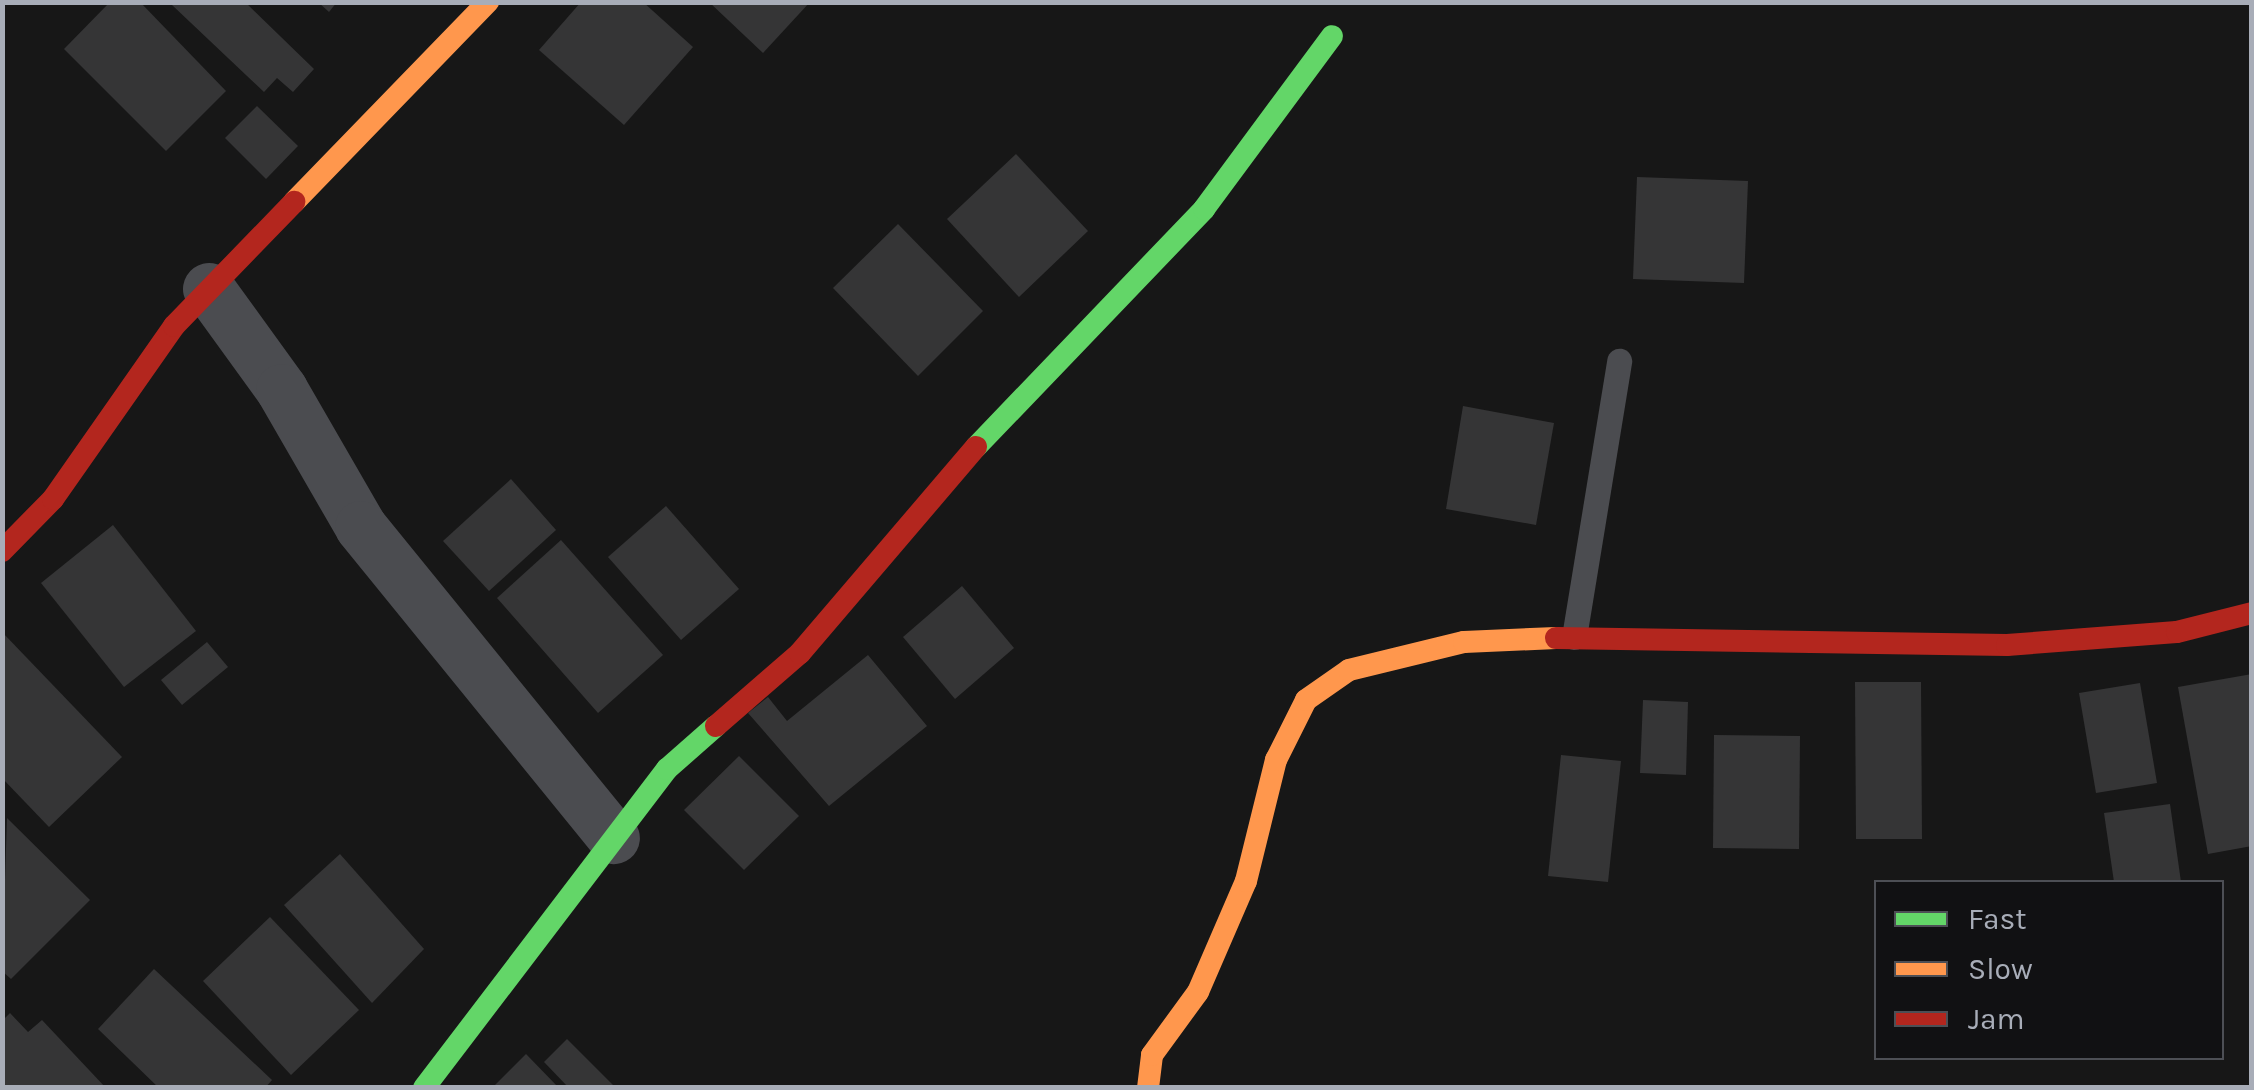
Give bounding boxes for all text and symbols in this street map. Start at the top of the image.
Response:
legend [1874,880,2224,1060]
text: Fast [1968,901,2027,937]
text: Slow [1968,951,2033,987]
text: Jam [1968,1001,2025,1037]

